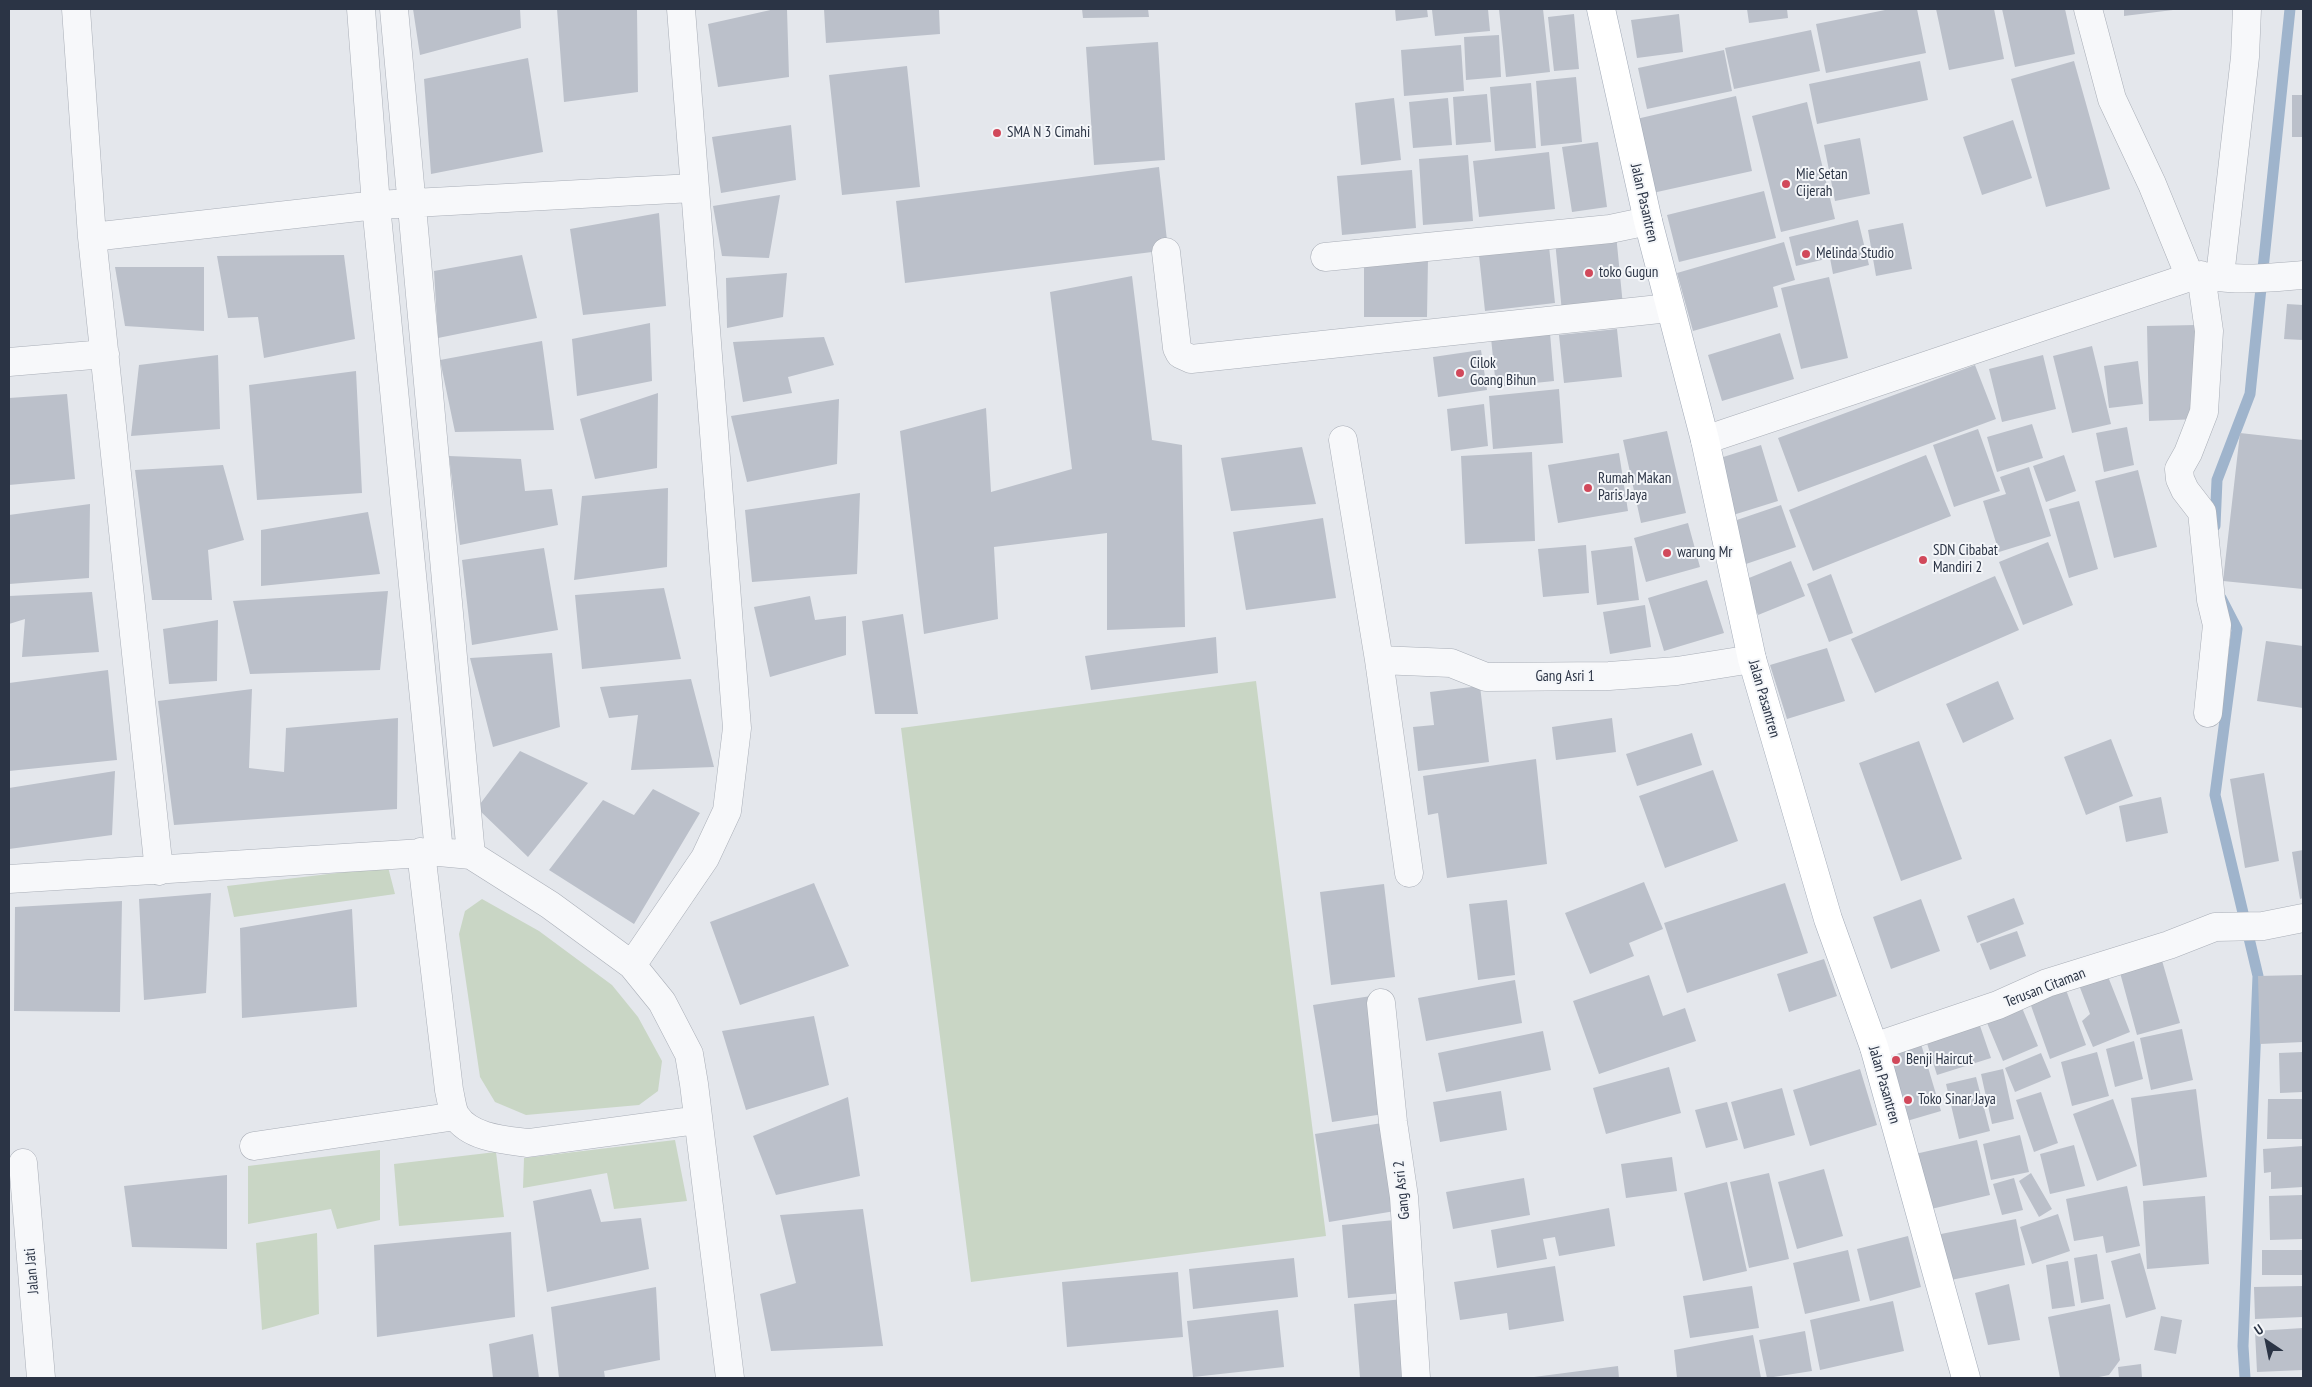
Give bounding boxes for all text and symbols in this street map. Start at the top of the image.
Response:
place label: SMA N 3 Cimahi [1007,124,1090,142]
marker: SMA N 3 Cimahi [991,127,1003,139]
street label: Jalan Pasantren [1626,162,1662,244]
place label: Mie Setan Cijerah [1796,166,1848,201]
marker: Mie Setan Cijerah [1780,178,1792,190]
place label: Melinda Studio [1816,245,1894,263]
marker: Melinda Studio [1800,248,1812,260]
place label: toko Gugun [1599,264,1658,282]
marker: toko Gugun [1583,267,1595,279]
place label: Cilok Goang Bihun [1470,355,1536,390]
marker: Cilok Goang Bihun [1454,367,1466,379]
place label: Rumah Makan Paris Jaya [1598,470,1671,505]
marker: Rumah Makan Paris Jaya [1582,482,1594,494]
place label: SDN Cibabat Mandiri 2 [1933,542,1998,577]
place label: warung Mr [1677,544,1732,562]
marker: warung Mr [1661,547,1673,559]
marker: SDN Cibabat Mandiri 2 [1917,554,1929,566]
street label: Jalan Pasantren [1744,658,1784,740]
street label: Gang Asri 1 [1535,668,1595,686]
street label: Terusan Citaman [2002,964,2088,1012]
street label: Jalan Pasantren [1864,1044,1904,1126]
place label: Benji Haircut [1906,1051,1973,1069]
marker: Benji Haircut [1890,1054,1902,1066]
place label: Toko Sinar Jaya [1918,1091,1996,1109]
marker: Toko Sinar Jaya [1902,1094,1914,1106]
street label: Gang Asri 2 [1390,1160,1414,1220]
street label: Jalan Jati [21,1247,43,1295]
north arrow [2242,1317,2292,1367]
text: U [2251,1320,2267,1339]

